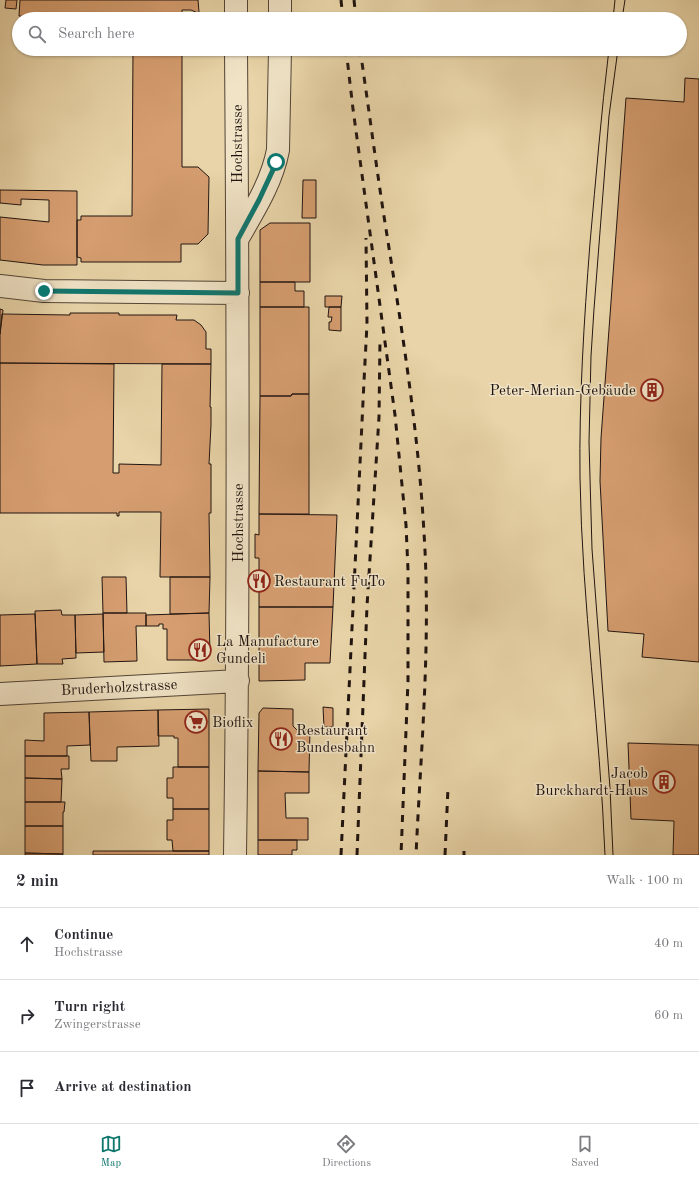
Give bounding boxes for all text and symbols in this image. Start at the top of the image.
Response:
search box [12,12,687,56]
icon: search [26,23,48,45]
text: Search here [58,27,135,42]
street label: Hochstrasse [231,104,246,184]
route start [267,153,285,171]
route end [35,282,53,300]
building icon: Peter-Merian-Gebäude [639,377,665,403]
place label: Peter-Merian-Gebäude [490,384,636,399]
street label: Hochstrasse [232,483,247,563]
restaurant icon: Restaurant FuTo [246,568,272,594]
place label: Restaurant FuTo [274,575,385,590]
place label: La Manufacture Gundeli [216,635,319,667]
restaurant icon: La Manufacture Gundeli [187,637,213,663]
street label: Bruderholzstrasse [60,678,178,699]
supermarket icon: Bioflix [183,709,209,735]
place label: Bioflix [212,716,254,731]
place label: Restaurant Bundesbahn [296,724,375,756]
restaurant icon: Restaurant Bundesbahn [268,726,294,752]
place label: Jacob Burckhardt-Haus [535,767,648,799]
building icon: Jacob Burckhardt-Haus [651,769,677,795]
text: 2 min [16,873,59,890]
text: Walk · 100 m [606,874,683,887]
text: Continue [54,928,113,943]
icon: ahead [16,933,38,955]
text: 40 m [654,937,683,950]
text: Hochstrasse [54,946,123,959]
text: Turn right [54,1000,125,1015]
icon: right [16,1005,38,1027]
text: 60 m [654,1009,683,1022]
text: Zwingerstrasse [54,1018,141,1031]
icon: arrive [16,1077,38,1099]
text: Arrive at destination [54,1080,192,1095]
tab: Map [100,1133,122,1171]
tab: Directions [322,1133,371,1171]
tab: Saved [571,1133,599,1171]

